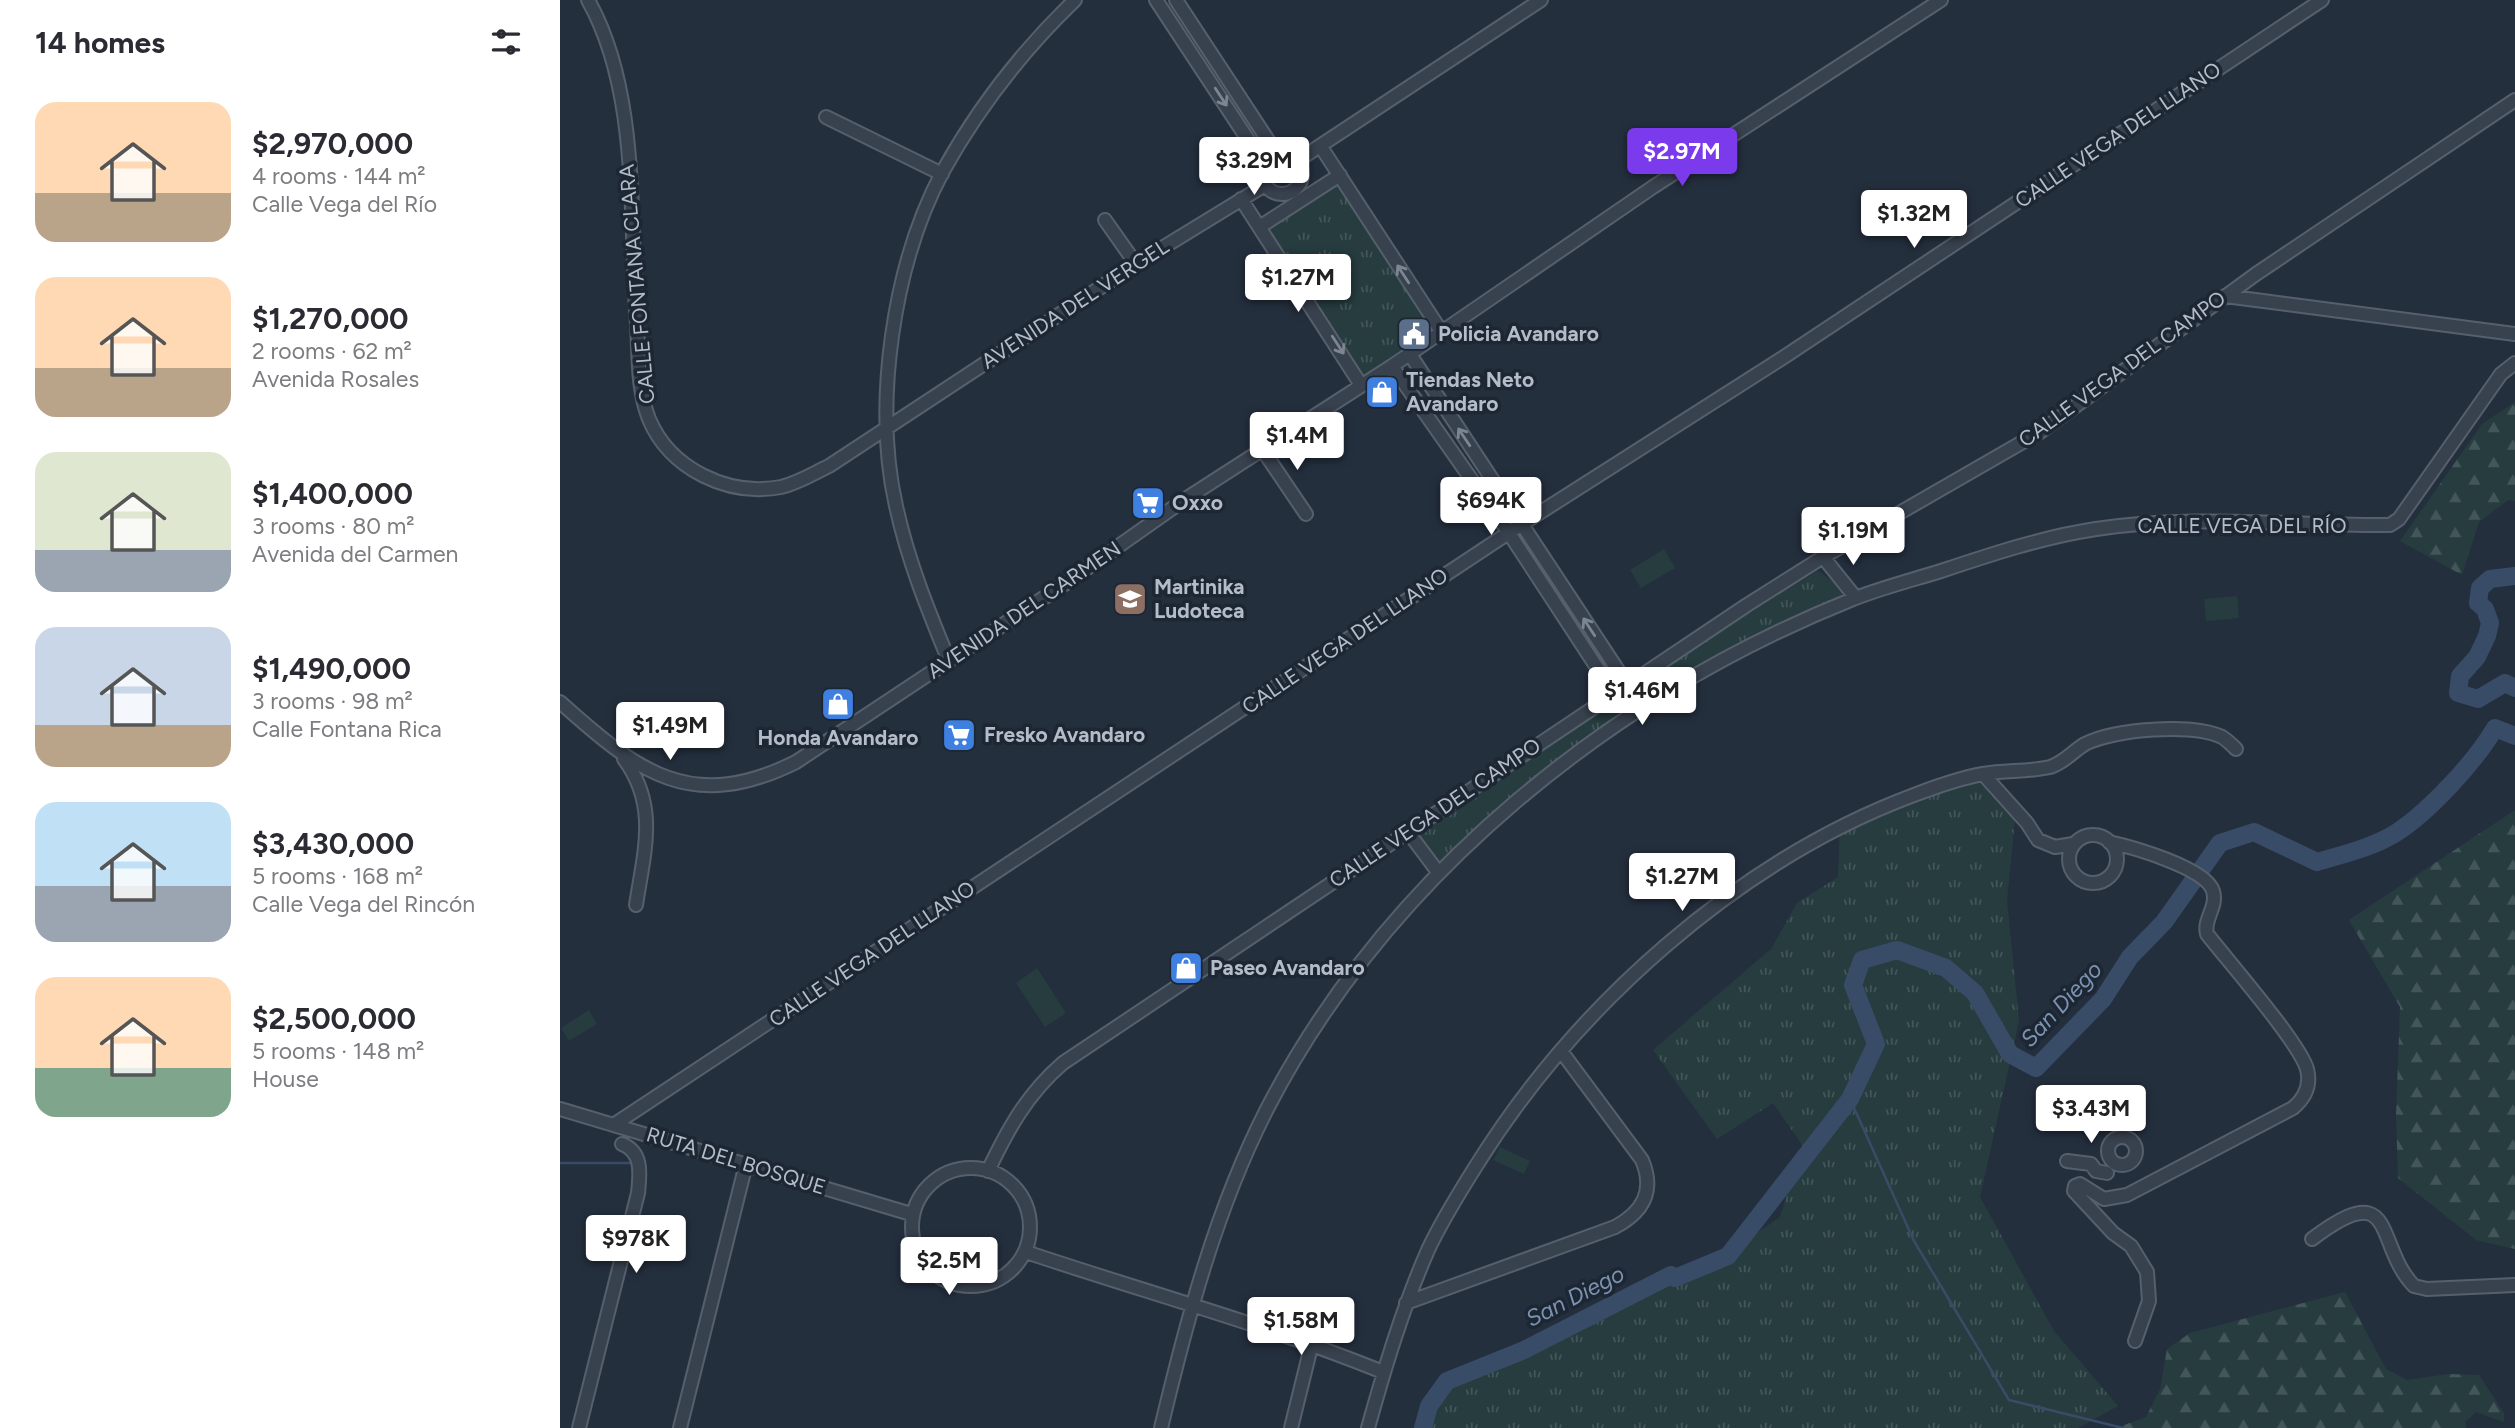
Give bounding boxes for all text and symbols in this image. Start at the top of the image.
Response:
icon: filters [487,23,525,61]
text: 14 homes [35,24,165,61]
street label: CALLE VEGA DEL LLANO [2010,56,2225,213]
one-way arrow [1215,87,1229,107]
text: $2,970,000 [252,125,413,162]
pin: $2.97M [1625,128,1739,188]
icon: home [91,130,175,214]
text: $2.97M [1643,137,1721,165]
pin: $3.29M [1197,138,1311,197]
text: $3.29M [1215,146,1293,174]
text: 4 rooms · 144 m² [252,162,426,190]
street label: CALLE FONTANA CLARA [614,163,659,405]
text: Calle Vega del Río [252,190,437,218]
pin: $1.32M [1857,190,1971,250]
text: $1.32M [1877,199,1951,227]
street label: AVENIDA DEL VERGEL [976,234,1173,374]
pin: $1.27M [1241,254,1355,314]
text: $1.27M [1261,263,1335,291]
one-way arrow [1396,265,1411,284]
street label: CALLE VEGA DEL CAMPO [2013,285,2230,452]
text: $1,270,000 [252,300,409,337]
icon: home [91,305,175,389]
public building icon: Policia Avandaro [1395,315,1433,353]
place label: Policia Avandaro [1438,321,1599,346]
one-way arrow [1331,335,1345,355]
text: 2 rooms · 62 m² [252,337,412,365]
text: Avenida Rosales [252,365,419,393]
place label: Tiendas Neto Avandaro [1406,367,1534,416]
shop icon: Tiendas Neto Avandaro [1363,373,1401,411]
pin: $1.4M [1248,412,1346,472]
text: $1.4M [1266,421,1328,449]
one-way arrow [1457,428,1471,447]
text: $1,400,000 [252,475,413,512]
pin: $694K [1442,477,1540,537]
icon: home [91,480,175,564]
supermarket icon: Oxxo [1129,484,1167,522]
text: $694K [1456,486,1526,514]
place label: Oxxo [1172,490,1223,515]
pin: $1.19M [1796,508,1910,567]
text: 3 rooms · 80 m² [252,512,415,540]
street label: CALLE VEGA DEL RÍO [2137,513,2347,538]
text: $1.19M [1818,516,1888,544]
street label: AVENIDA DEL CARMEN [922,535,1125,684]
text: Avenida del Carmen [252,540,458,568]
street label: CALLE VEGA DEL LLANO [1237,562,1452,719]
place label: Martinika Ludoteca [1154,574,1244,623]
school or university icon: Martinika Ludoteca [1111,580,1149,618]
one-way arrow [1582,618,1597,637]
text: $1,490,000 [252,650,411,687]
icon: home [91,655,175,739]
pin: $1.46M [1585,668,1699,727]
text: $1.46M [1604,676,1680,704]
shop icon: Honda Avandaro [819,685,857,723]
text: 3 rooms · 98 m² [252,687,413,715]
pin: $1.49M [613,702,727,762]
text: $1.49M [632,711,708,739]
text: Calle Fontana Rica [252,715,442,743]
supermarket icon: Fresko Avandaro [940,716,978,754]
place label: Fresko Avandaro [984,722,1145,747]
place label: Honda Avandaro [758,725,919,750]
street label: CALLE VEGA DEL CAMPO [1324,732,1545,893]
text: $3,430,000 [252,825,414,862]
icon: home [91,830,175,914]
pin: $1.27M [1625,853,1739,913]
text: 5 rooms · 168 m² [252,862,423,890]
text: $1.27M [1645,862,1719,890]
street label: CALLE VEGA DEL LLANO [764,875,979,1032]
text: Calle Vega del Rincón [252,890,475,918]
shop icon: Paseo Avandaro [1167,949,1205,987]
place label: Paseo Avandaro [1210,955,1365,980]
water label: San Diego [2014,955,2108,1053]
text: $2,500,000 [252,1000,416,1037]
icon: home [91,1005,175,1089]
text: 5 rooms · 148 m² [252,1037,424,1065]
text: House [252,1065,319,1093]
pin: $3.43M [2034,1086,2148,1145]
text: $3.43M [2052,1094,2130,1122]
street label: RUTA DEL BOSQUE [644,1121,829,1200]
pin: $978K [587,1216,685,1275]
text: $978K [602,1224,670,1252]
pin: $2.5M [900,1238,998,1297]
text: $2.5M [917,1246,981,1274]
water label: San Diego [1521,1259,1629,1333]
pin: $1.58M [1244,1298,1358,1357]
text: $1.58M [1263,1306,1339,1334]

